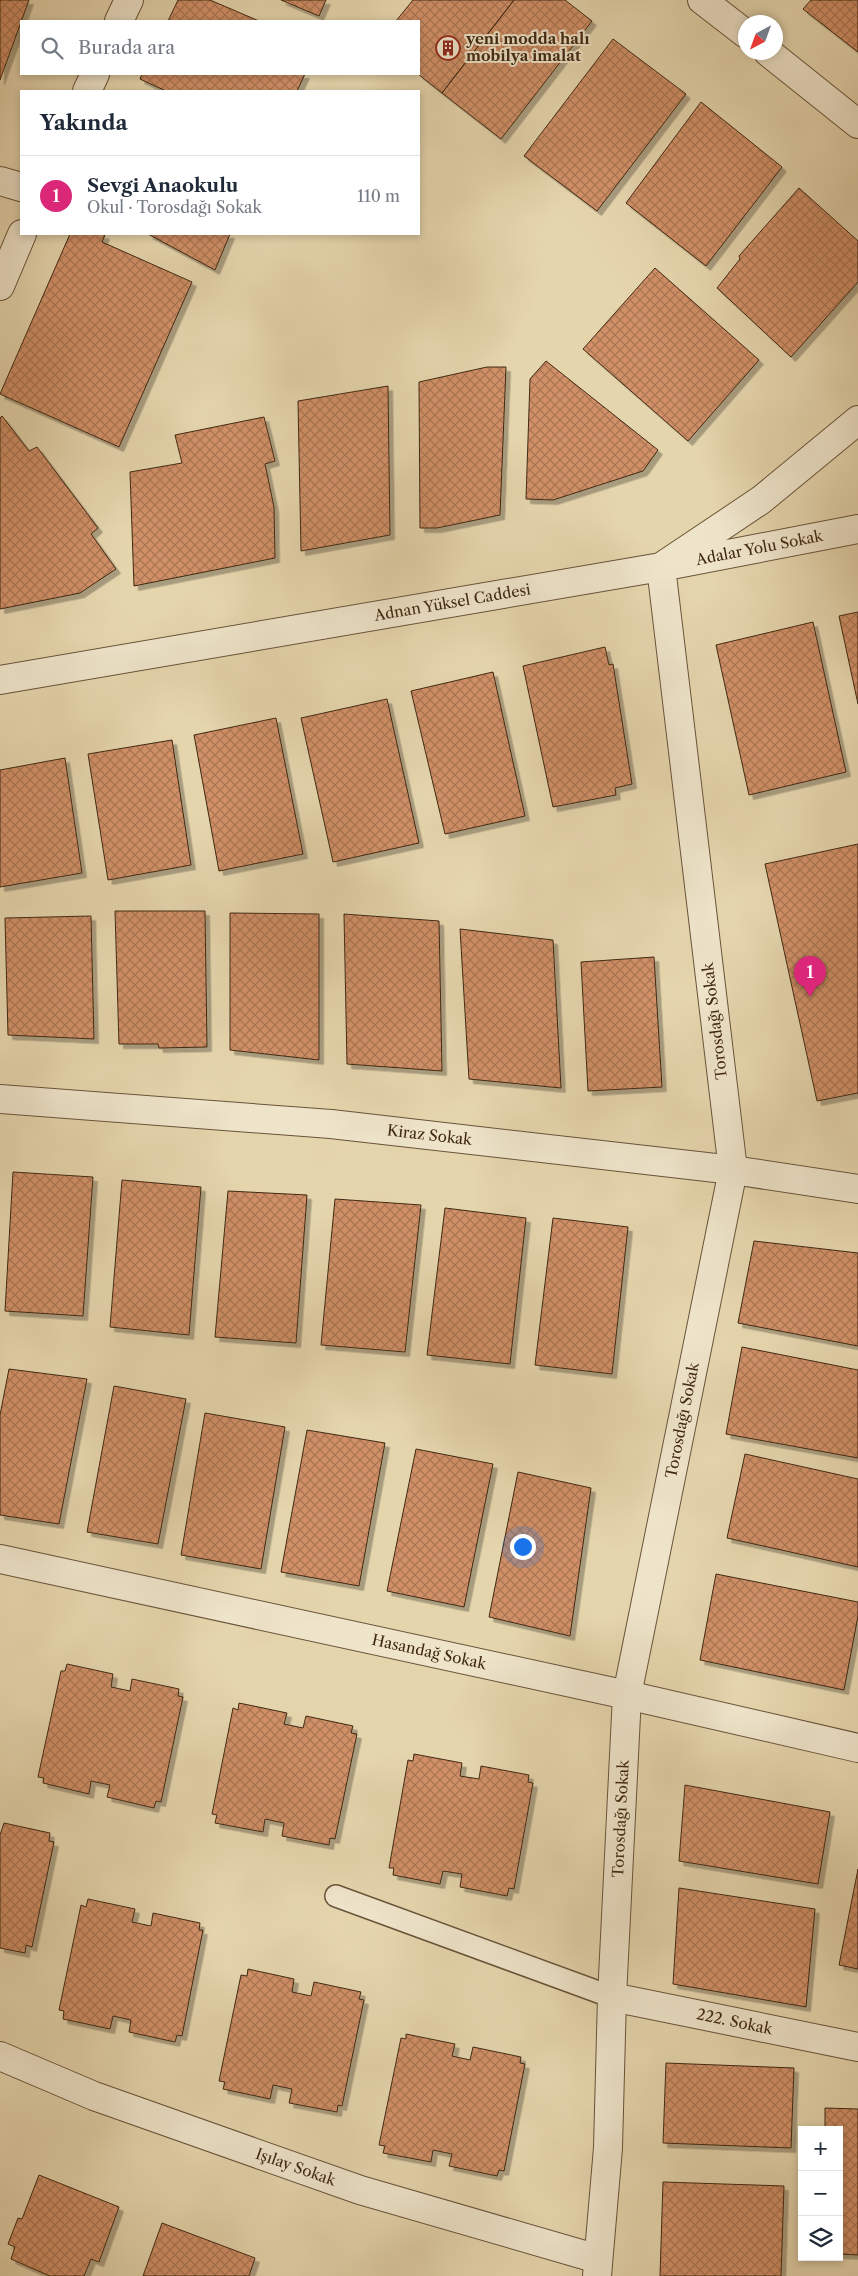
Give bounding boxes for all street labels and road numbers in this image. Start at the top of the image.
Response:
street label: Adalar Yolu Sokak [693,526,826,569]
street label: Adnan Yüksel Caddesi [372,579,532,625]
street label: Torosdağı Sokak [698,960,731,1080]
street label: Kiraz Sokak [386,1120,474,1149]
street label: Torosdağı Sokak [661,1360,703,1480]
street label: Hasandağ Sokak [370,1630,489,1673]
street label: Torosdağı Sokak [608,1758,633,1878]
street label: 222. Sokak [695,2004,776,2039]
street label: Işılay Sokak [253,2144,340,2190]

